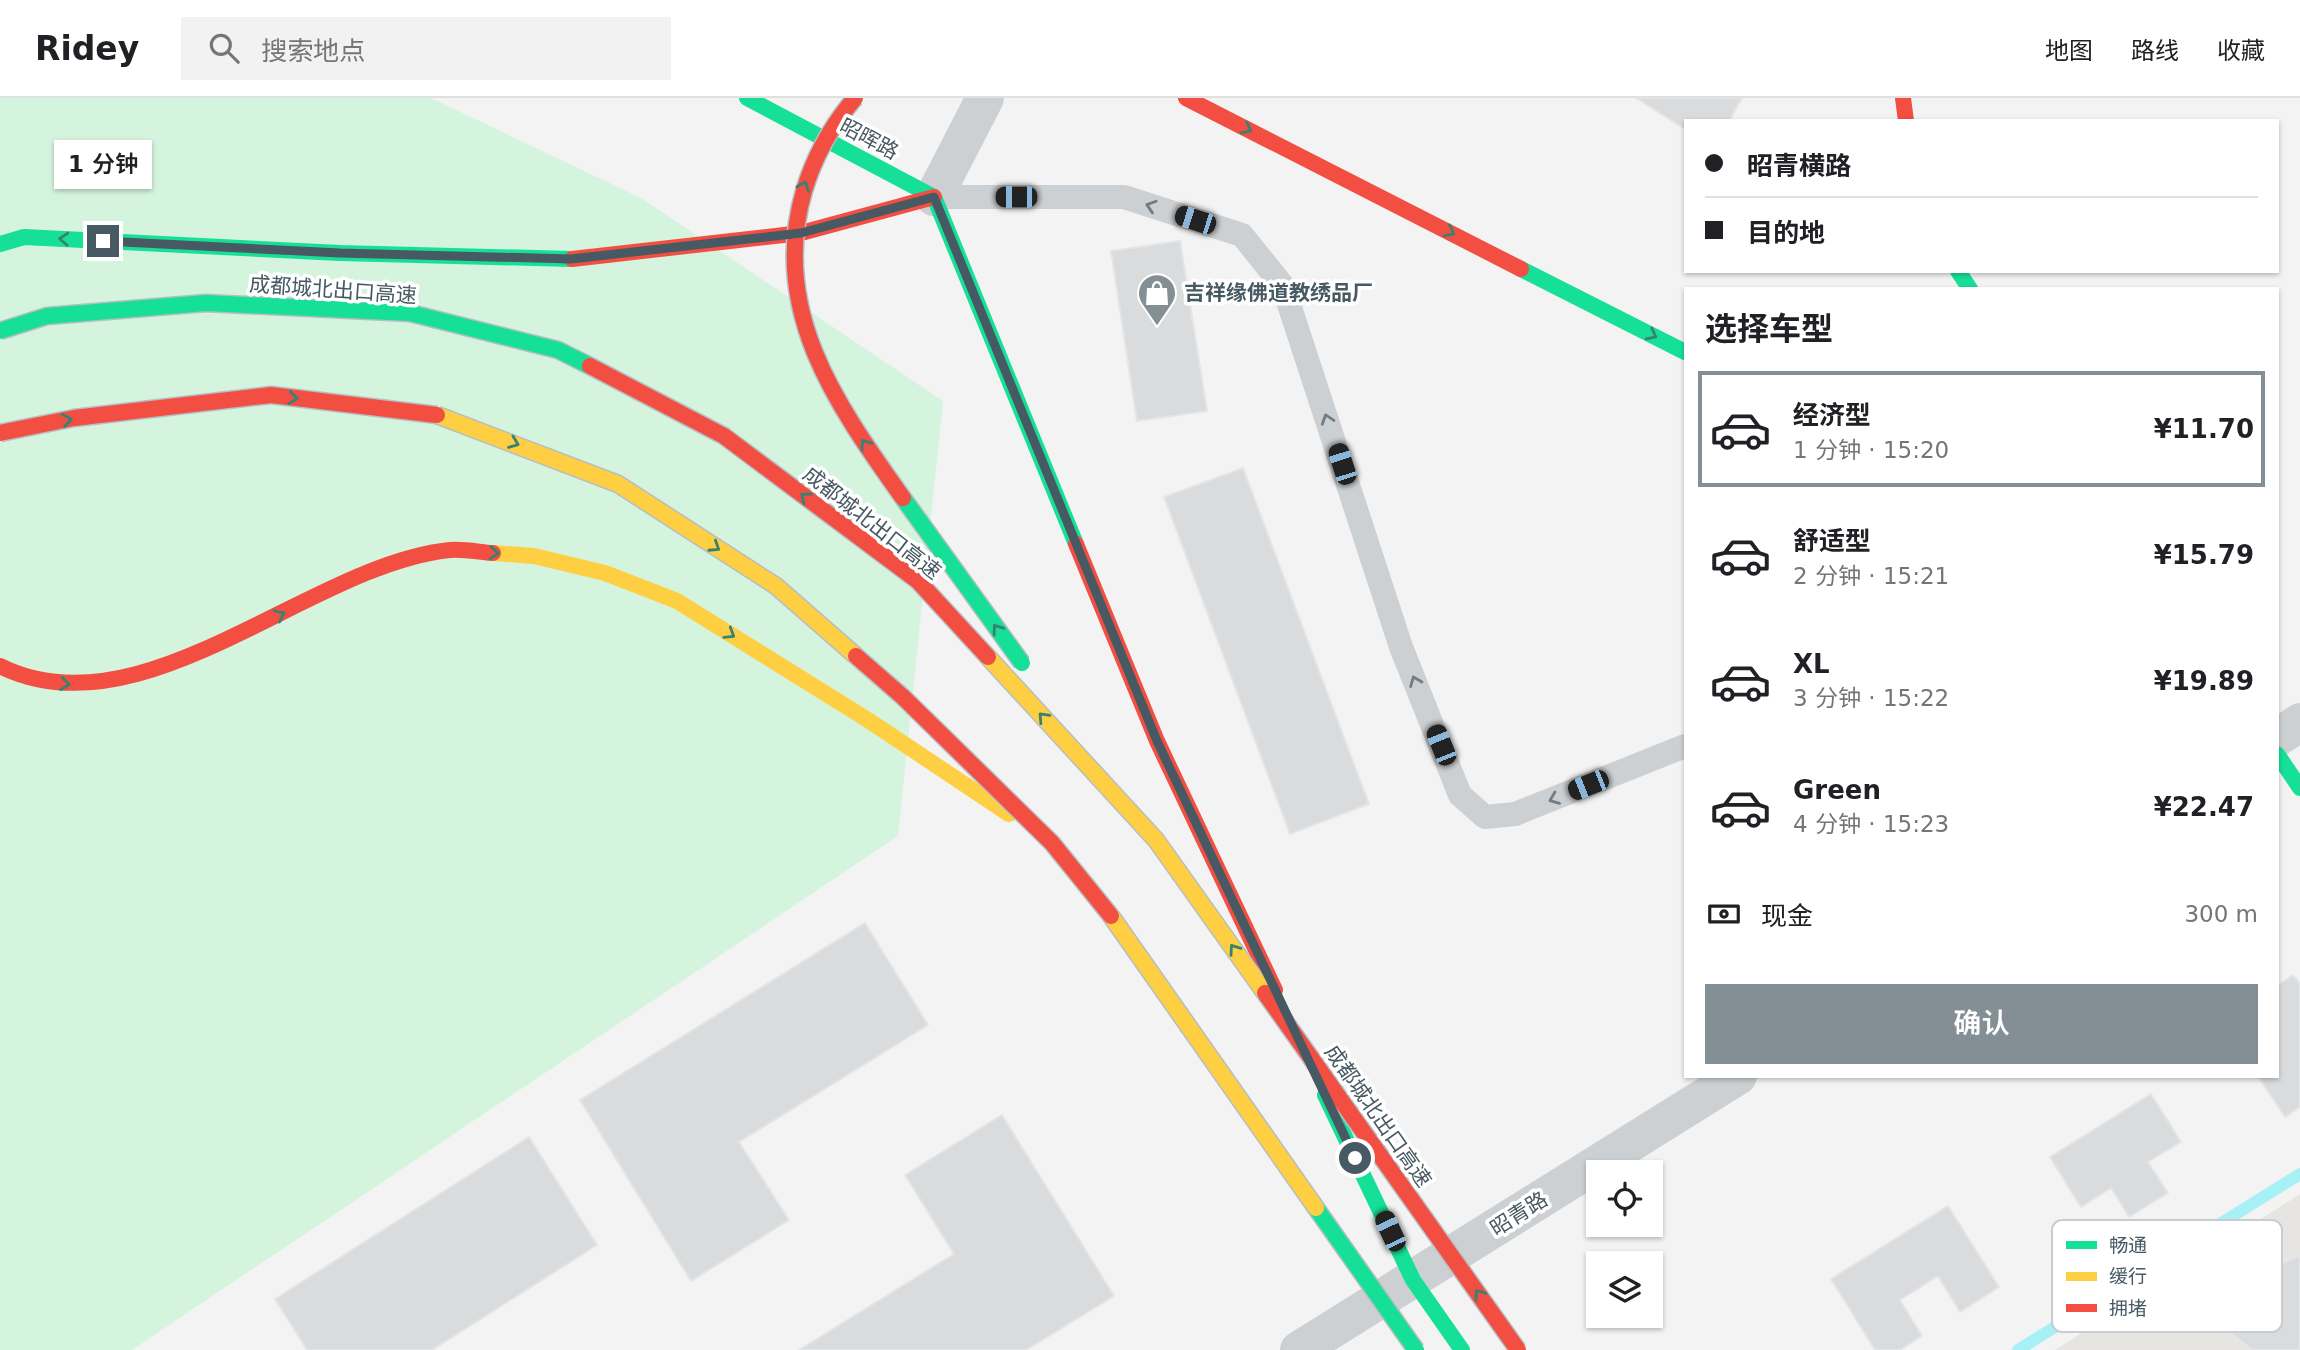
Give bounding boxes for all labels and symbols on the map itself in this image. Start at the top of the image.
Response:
street label: 昭晖路 [836,114,902,164]
one-way arrow [1240,121,1252,134]
callout: 1 分钟 [54,139,152,188]
one-way arrow [796,181,810,193]
car [996,187,1038,208]
one-way arrow [1145,200,1157,214]
car [1172,204,1219,236]
one-way arrow [1443,224,1455,238]
route end [87,225,119,257]
one-way arrow [58,232,69,247]
street label: 成都城北出口高速 [248,272,418,308]
shop icon: 吉祥缘佛道教绣品厂 [1136,272,1178,327]
place label: 吉祥缘佛道教绣品厂 [1184,281,1373,305]
one-way arrow [1645,327,1657,341]
one-way arrow [287,390,299,405]
one-way arrow [61,413,73,428]
one-way arrow [1321,413,1335,425]
one-way arrow [507,435,519,449]
one-way arrow [861,439,873,452]
car [1326,441,1359,487]
street label: 成都城北出口高速 [798,462,946,584]
one-way arrow [800,492,813,505]
one-way arrow [708,539,721,552]
one-way arrow [489,546,500,561]
one-way arrow [273,609,285,623]
one-way arrow [993,624,1005,637]
one-way arrow [722,625,735,638]
one-way arrow [1409,675,1423,687]
one-way arrow [59,676,71,691]
one-way arrow [1038,712,1051,725]
car [1424,722,1459,768]
car [1565,767,1612,803]
one-way arrow [1548,790,1560,804]
one-way arrow [1229,944,1242,957]
street label: 成都城北出口高速 [1320,1040,1436,1192]
route start [1339,1142,1371,1174]
street label: 昭青路 [1486,1187,1552,1241]
car [1372,1208,1409,1254]
legend [2052,1220,2282,1332]
text: 畅通 [2109,1234,2147,1256]
text: 缓行 [2109,1265,2147,1287]
one-way arrow [1475,1289,1487,1302]
text: 拥堵 [2109,1297,2147,1319]

